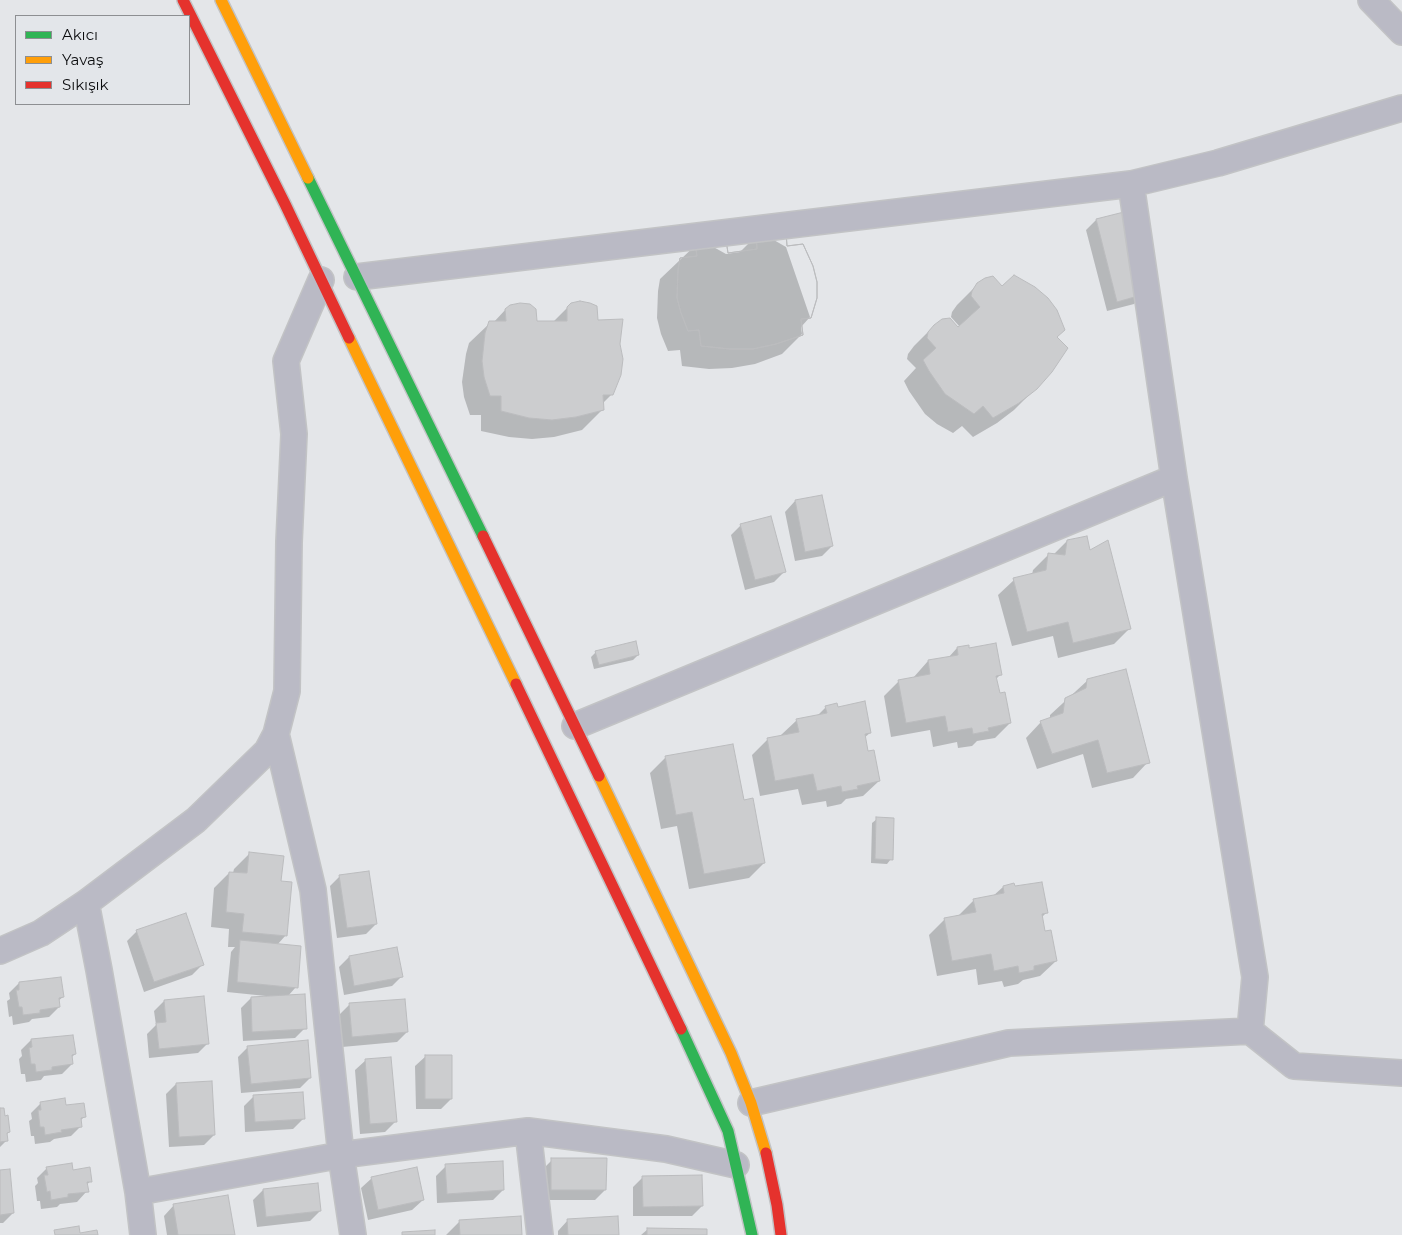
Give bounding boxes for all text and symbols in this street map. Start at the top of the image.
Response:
legend [15,15,190,105]
text: Akıcı [62,25,98,44]
text: Yavaş [62,50,103,69]
text: Sıkışık [62,75,108,94]

